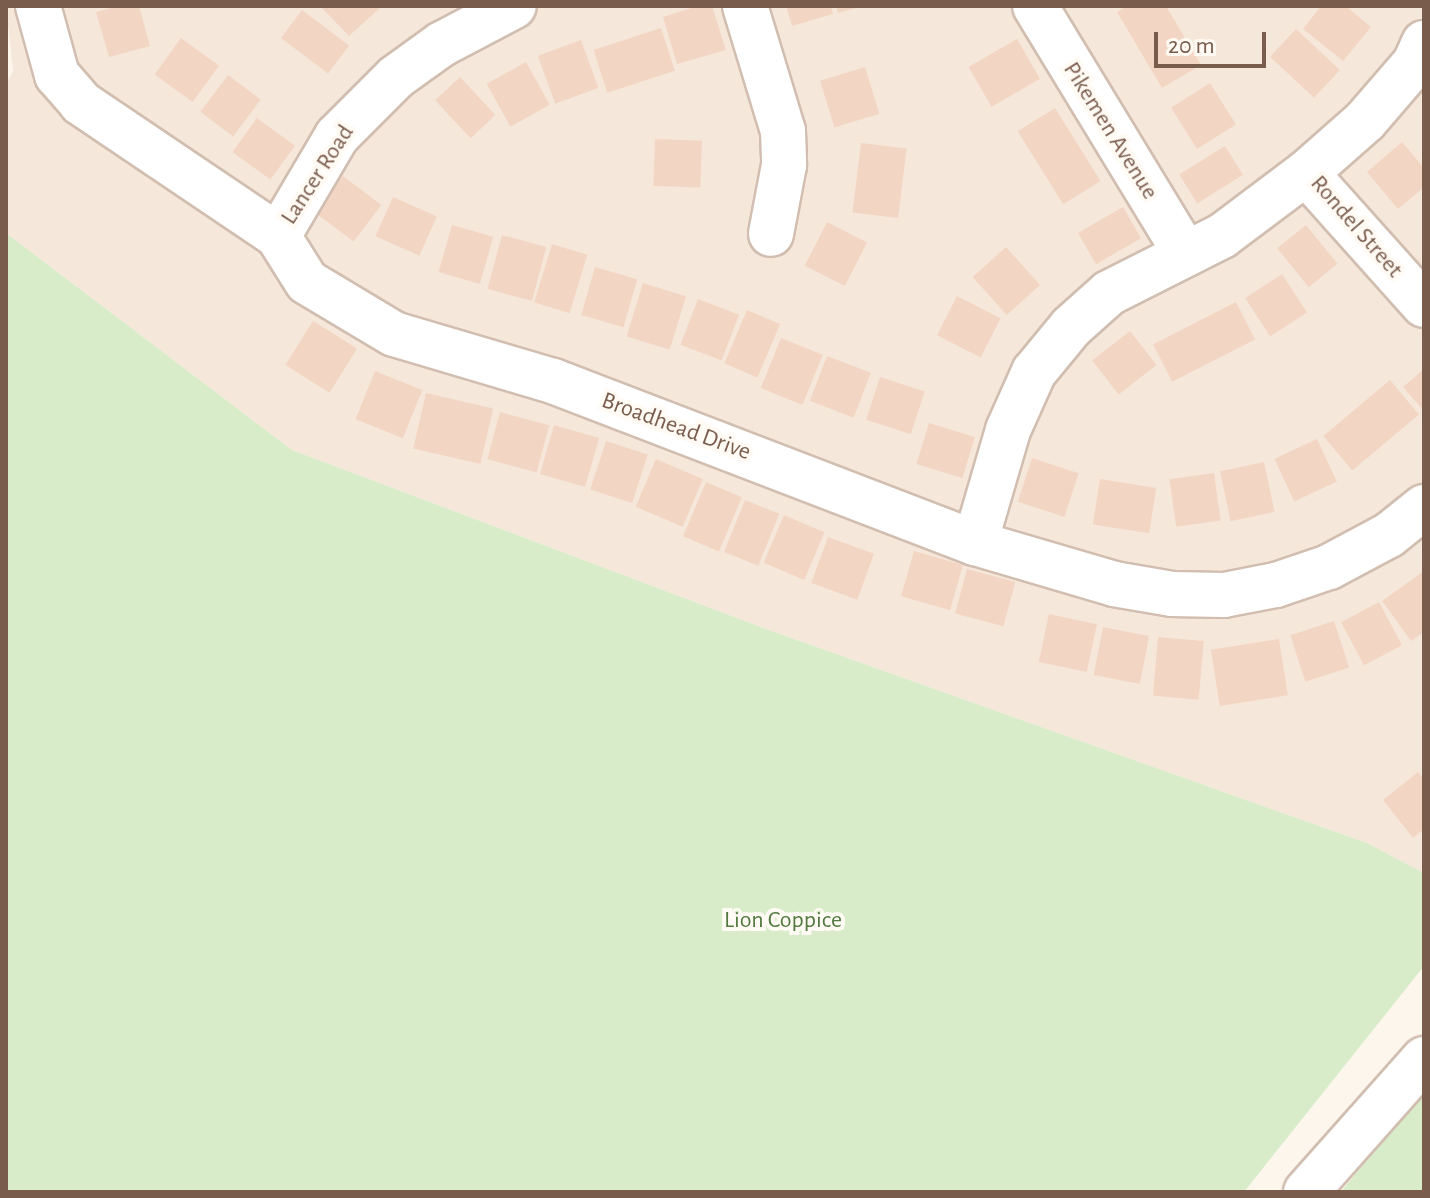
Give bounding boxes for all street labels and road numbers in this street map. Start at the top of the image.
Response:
street label: Pikemen Avenue [1056,57,1164,205]
street label: Lancer Road [275,120,361,230]
street label: Rondel Street [1304,170,1408,284]
street label: Broadhead Drive [598,387,754,467]

